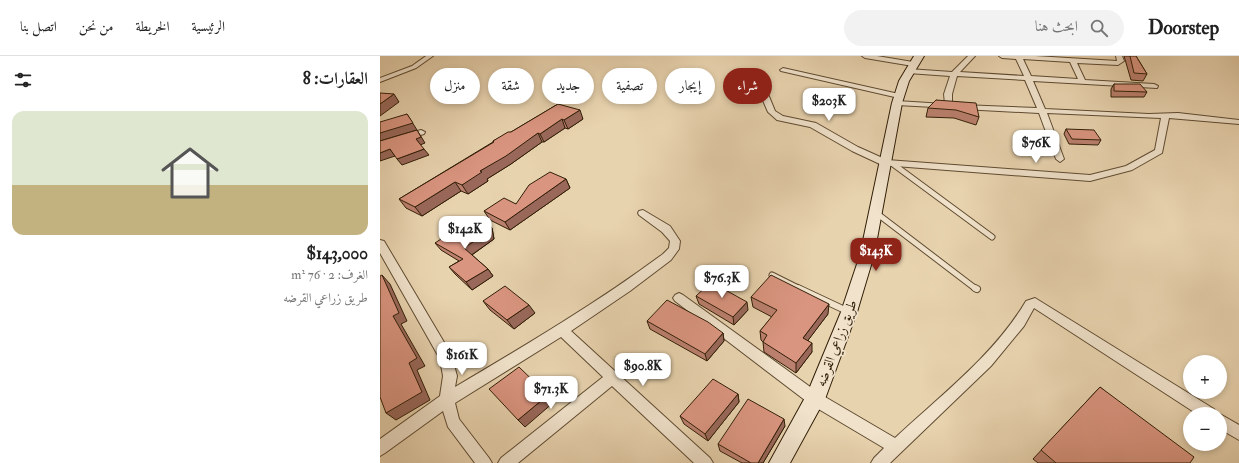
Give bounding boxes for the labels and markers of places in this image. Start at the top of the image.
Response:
pin: $203K [801,88,857,122]
pin: $76K [1012,130,1060,164]
pin: $142K [437,216,493,250]
pin: $143K [848,238,904,272]
pin: $76.3K [689,265,755,299]
pin: $161K [434,342,490,376]
pin: $90.8K [610,353,676,387]
pin: $71.3K [518,376,584,410]

